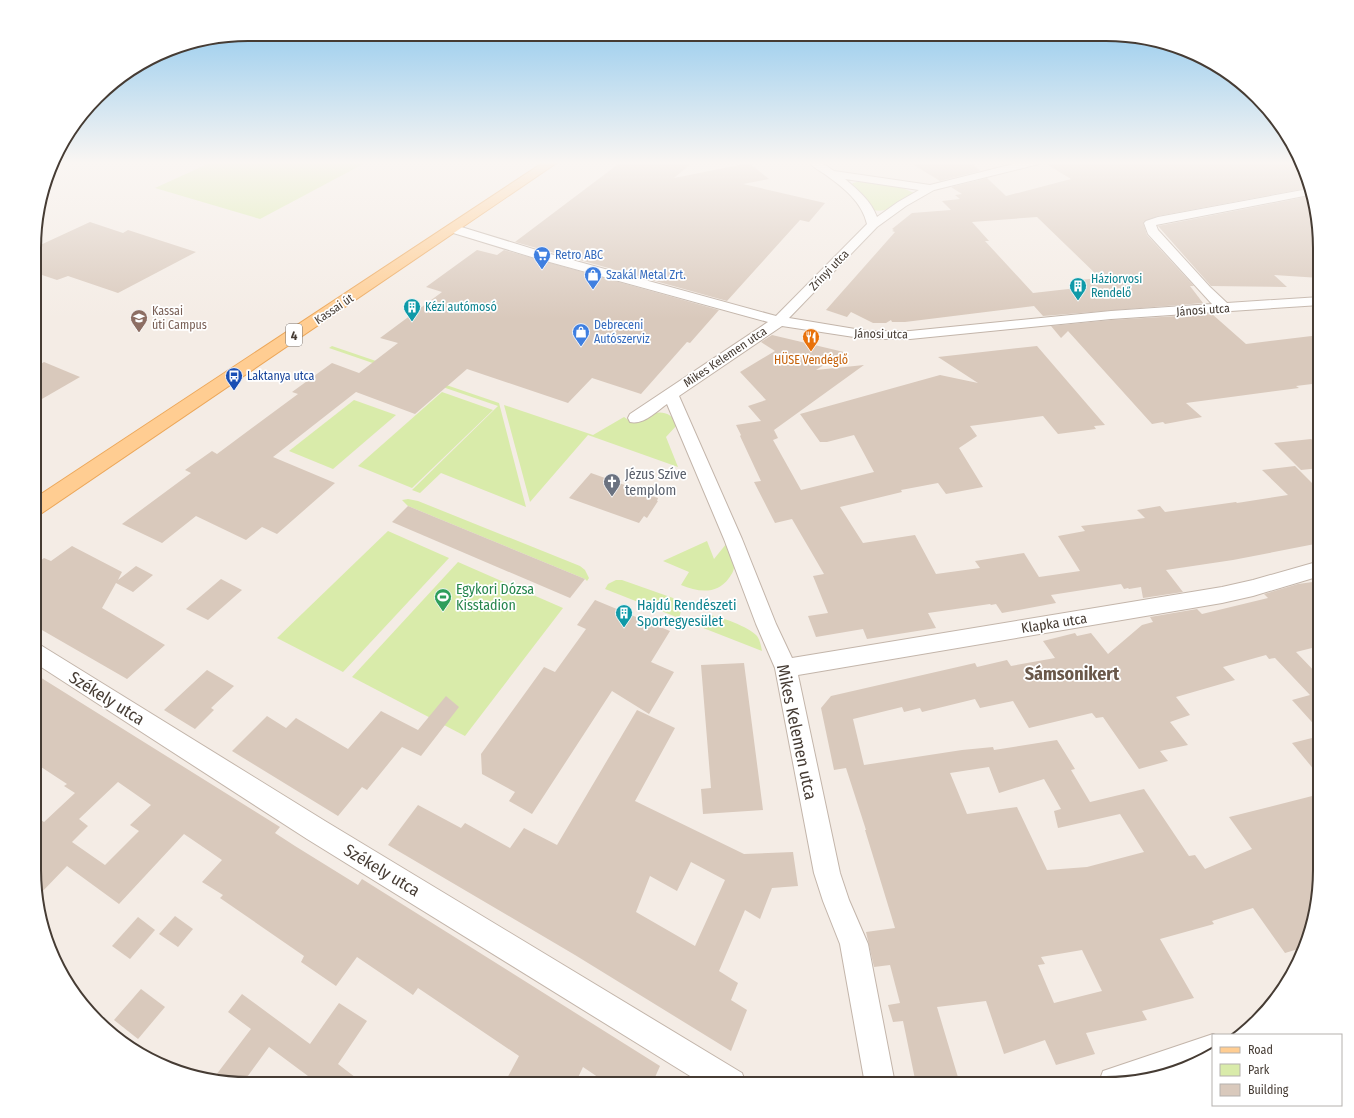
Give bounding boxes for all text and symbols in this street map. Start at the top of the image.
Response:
supermarket icon: Retro ABC [532,245,552,270]
street label: Zrínyi utca [806,247,852,293]
place label: Retro ABC [555,248,603,262]
shop icon: Szakál Metal Zrt. [583,265,603,290]
place label: Szakál Metal Zrt. [606,268,686,282]
place label: Háziorvosi Rendelő [1091,272,1142,300]
building icon: Háziorvosi Rendelő [1068,276,1088,301]
street label: Kassai út [312,291,356,327]
building icon: Kézi autómosó [402,297,422,322]
place label: Kézi autómosó [425,300,497,314]
street label: Jánosi utca [1176,301,1230,319]
place label: Kassai úti Campus [152,304,207,332]
school or university icon: Kassai úti Campus [129,308,149,333]
place label: Debreceni Autószerviz [594,318,650,346]
shop icon: Debreceni Autószerviz [571,322,591,347]
road number: 4 [286,324,302,346]
street label: Mikes Kelemen utca [681,324,769,390]
restaurant icon: HÜSE Vendéglő [801,327,821,352]
street label: Jánosi utca [854,327,908,341]
place label: HÜSE Vendéglő [774,351,848,367]
bus stop icon: Laktanya utca [224,366,244,391]
place label: Laktanya utca [247,369,315,383]
place label: Jézus Szíve templom [625,466,687,499]
church icon: Jézus Szíve templom [602,472,622,497]
place label: Egykori Dózsa Kisstadion [456,581,534,614]
sports icon: Egykori Dózsa Kisstadion [433,587,453,612]
place label: Hajdú Rendészeti Sportegyesület [637,597,736,630]
building icon: Hajdú Rendészeti Sportegyesület [614,603,634,628]
street label: Klapka utca [1020,610,1088,637]
street label: Mikes Kelemen utca [772,663,821,802]
district label: Sámsonikert [1025,663,1120,685]
street label: Székely utca [65,667,148,730]
street label: Székely utca [340,840,424,901]
legend [1212,1034,1342,1106]
text: Road [1248,1043,1273,1057]
text: Park [1248,1063,1270,1077]
text: Building [1248,1083,1289,1097]

